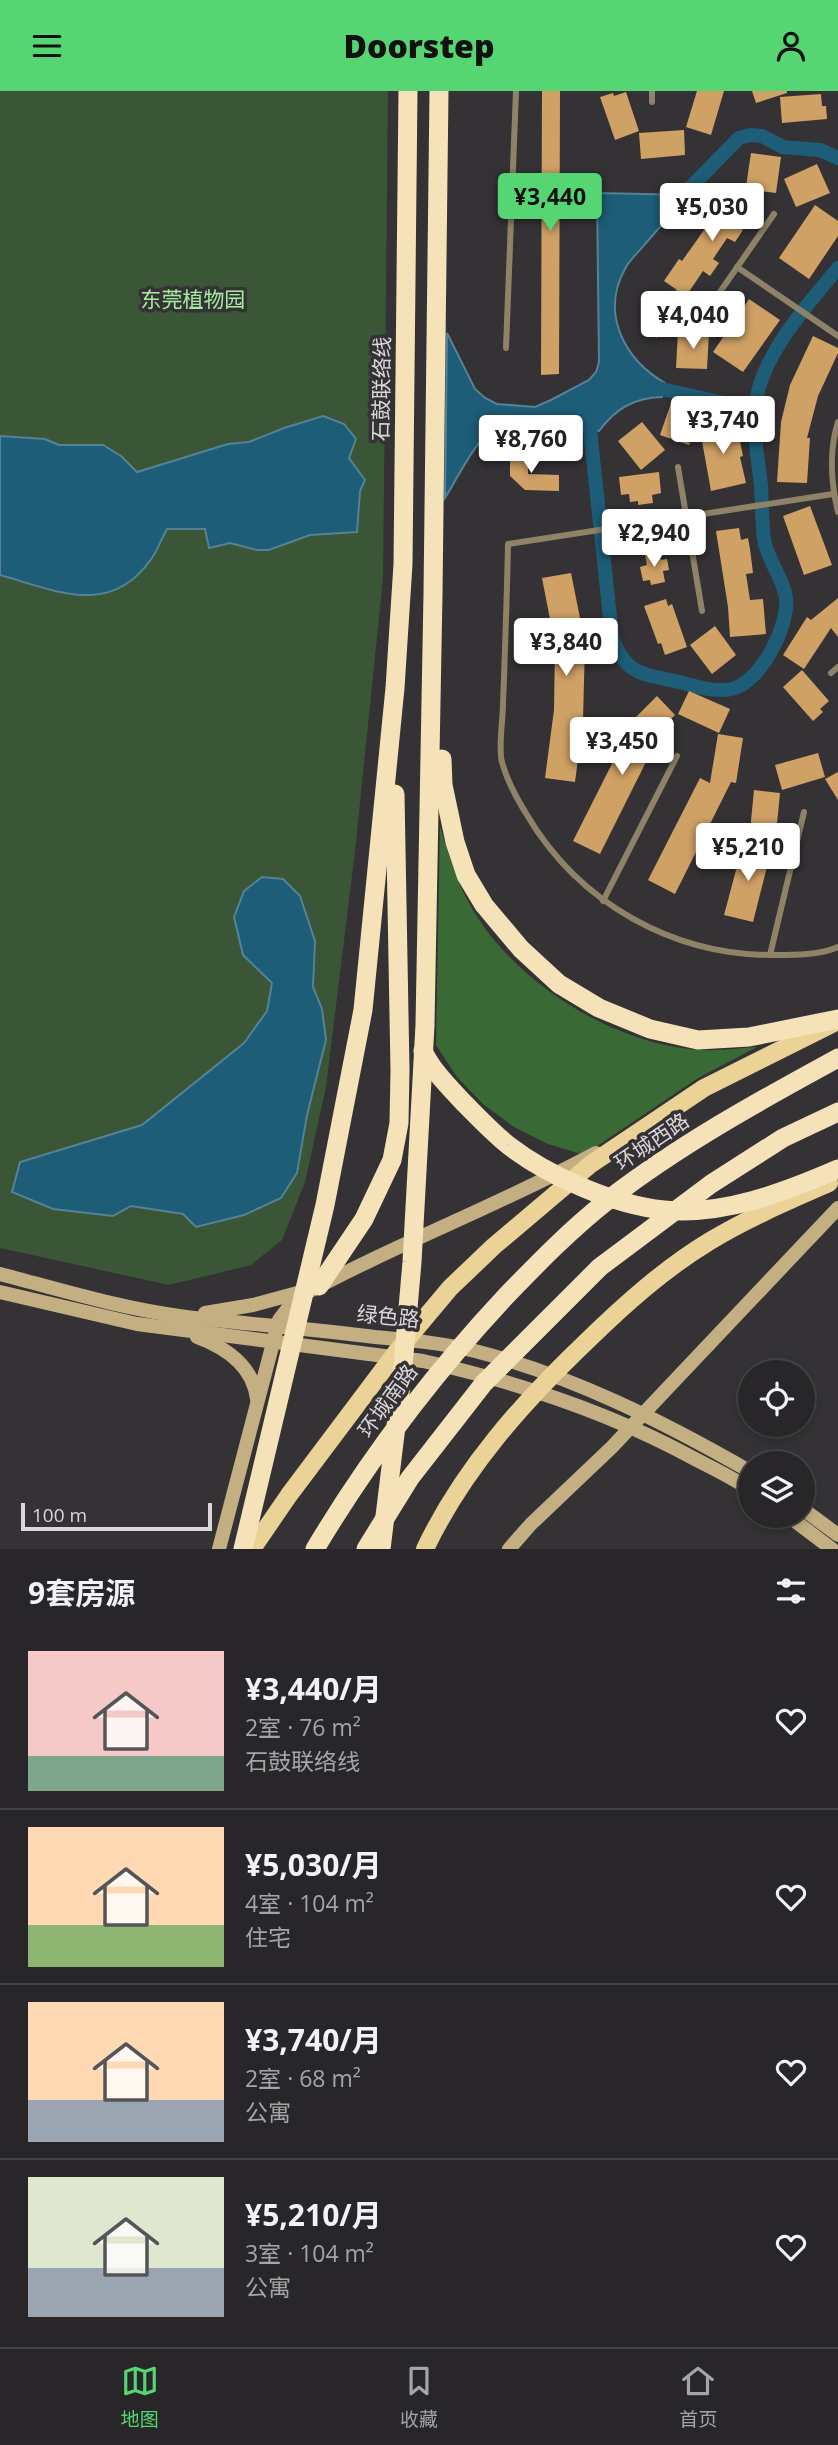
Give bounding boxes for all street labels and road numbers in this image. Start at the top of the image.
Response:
street label: 石鼓联络线 [366,336,396,442]
street label: 环城西路 [609,1106,694,1176]
street label: 绿色路 [355,1299,421,1333]
street label: 环城南路 [351,1358,423,1443]

